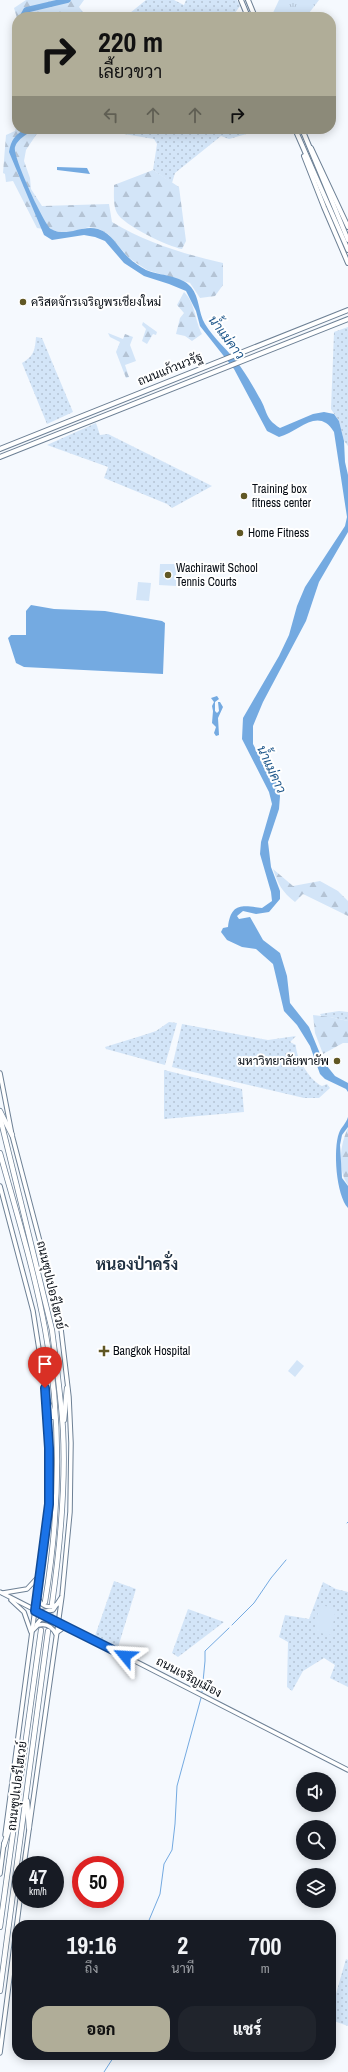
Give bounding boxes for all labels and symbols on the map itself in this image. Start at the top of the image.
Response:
place label: คริสตจักรเจริญพรเชียงใหม่ [31,294,161,310]
marker: คริสตจักรเจริญพรเชียงใหม่ [18,297,28,307]
water label: น้ำแม่คาว [204,309,252,363]
street label: ถนนแก้วนวรัฐ [135,349,205,389]
place label: Training box fitness center [252,481,312,511]
marker: Training box fitness center [239,491,249,501]
place label: Home Fitness [248,525,309,541]
marker: Home Fitness [235,528,245,538]
place label: Wachirawit School Tennis Courts [176,560,258,590]
marker: Wachirawit School Tennis Courts [163,570,173,580]
water label: น้ำแม่คาว [253,741,294,796]
place label: มหาวิทยาลัยพายัพ [238,1053,329,1069]
marker: มหาวิทยาลัยพายัพ [332,1056,342,1066]
street label: ถนนซุปเปอร์ไฮเวย์ [32,1239,69,1331]
district label: หนองป่าครั่ง [96,1250,178,1275]
place label: Bangkok Hospital [113,1343,190,1359]
marker: Bangkok Hospital [98,1345,110,1357]
pin [28,1347,62,1388]
position arrow [104,1635,146,1677]
street label: ถนนเจริญเมือง [153,1653,225,1701]
street label: ถนนซุปเปอร์ไฮเวย์ [4,1740,31,1832]
speed limit sign: 50 [72,1856,124,1908]

